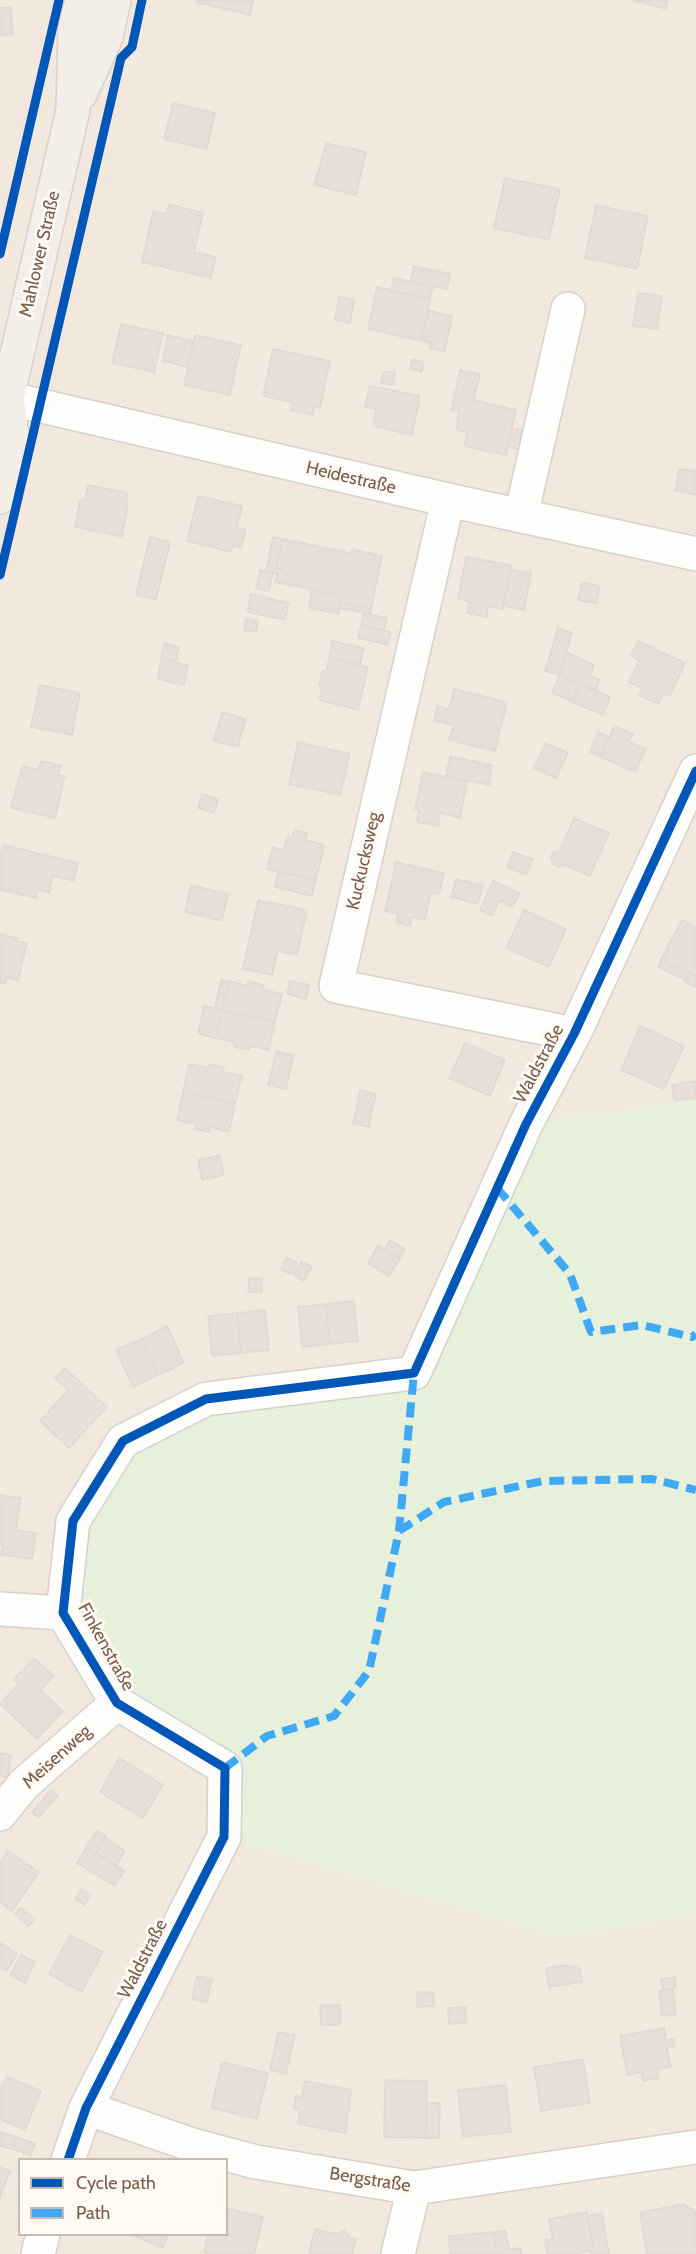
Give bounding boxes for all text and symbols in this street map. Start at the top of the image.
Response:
street label: Mahlower Straße [15,189,65,319]
street label: Heidestraße [304,457,398,499]
street label: Kuckucksweg [342,810,386,912]
street label: Waldstraße [509,1021,569,1107]
street label: Finkenstraße [73,1599,139,1695]
street label: Meisenweg [18,1720,96,1794]
street label: Waldstraße [114,1916,172,2002]
legend [18,2158,228,2236]
street label: Bergstraße [328,2163,412,2197]
text: Cycle path [76,2172,156,2194]
text: Path [76,2202,110,2224]

